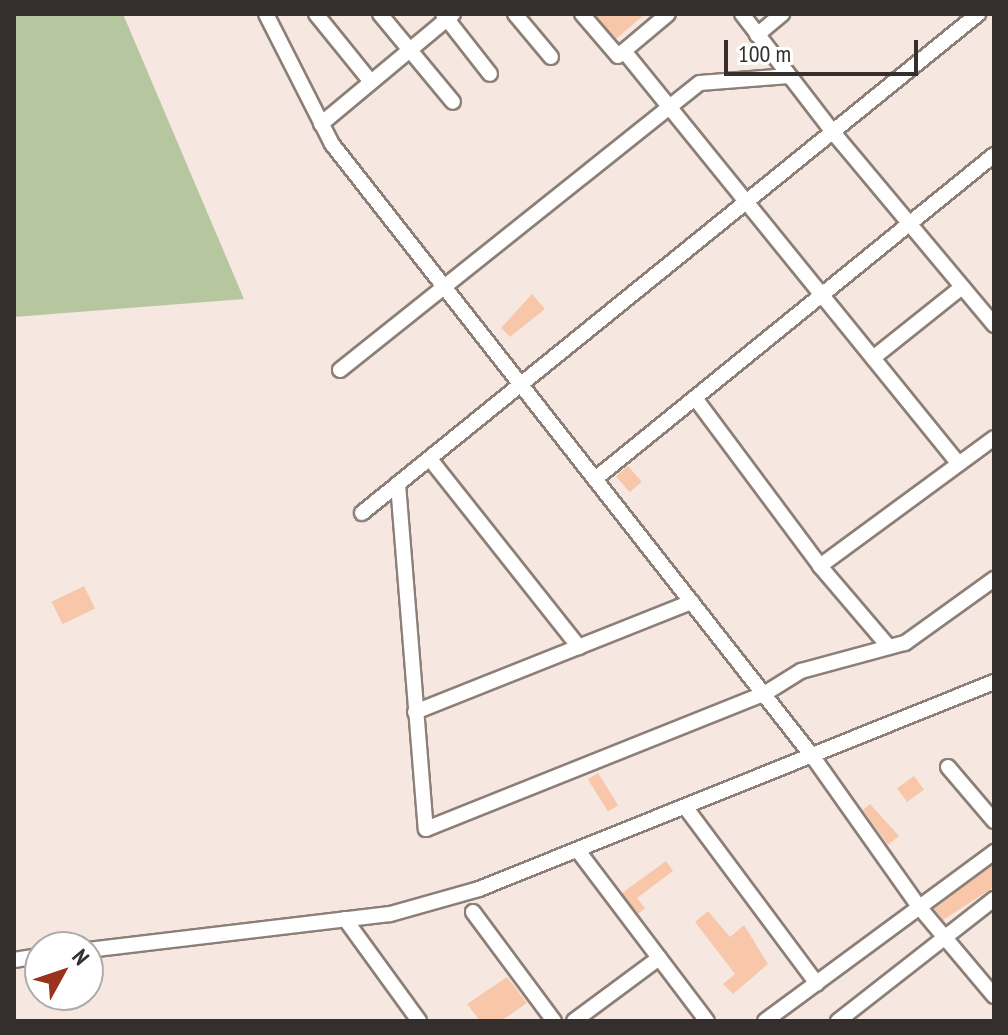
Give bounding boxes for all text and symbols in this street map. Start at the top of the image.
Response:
scale bar [728,24,922,74]
text: 100 m [738,38,791,69]
north arrow [24,931,104,1011]
text: N [66,943,95,970]

